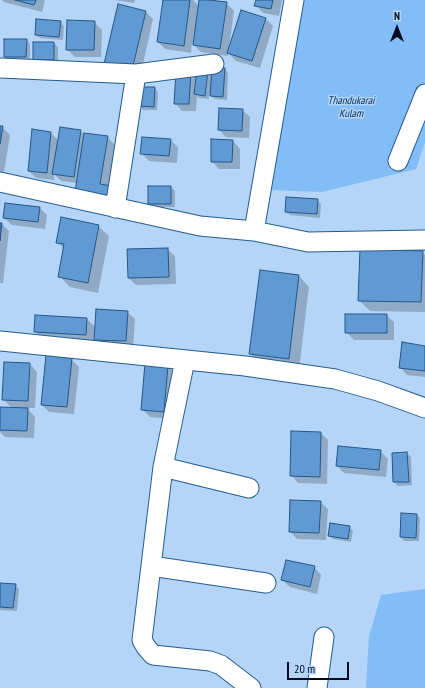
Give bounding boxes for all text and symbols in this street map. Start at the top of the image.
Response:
north arrow [377,8,417,48]
text: N [394,9,400,23]
water label: Thandukarai Kulam [328,94,374,120]
scale bar [289,654,351,680]
text: 20 m [294,661,315,676]

